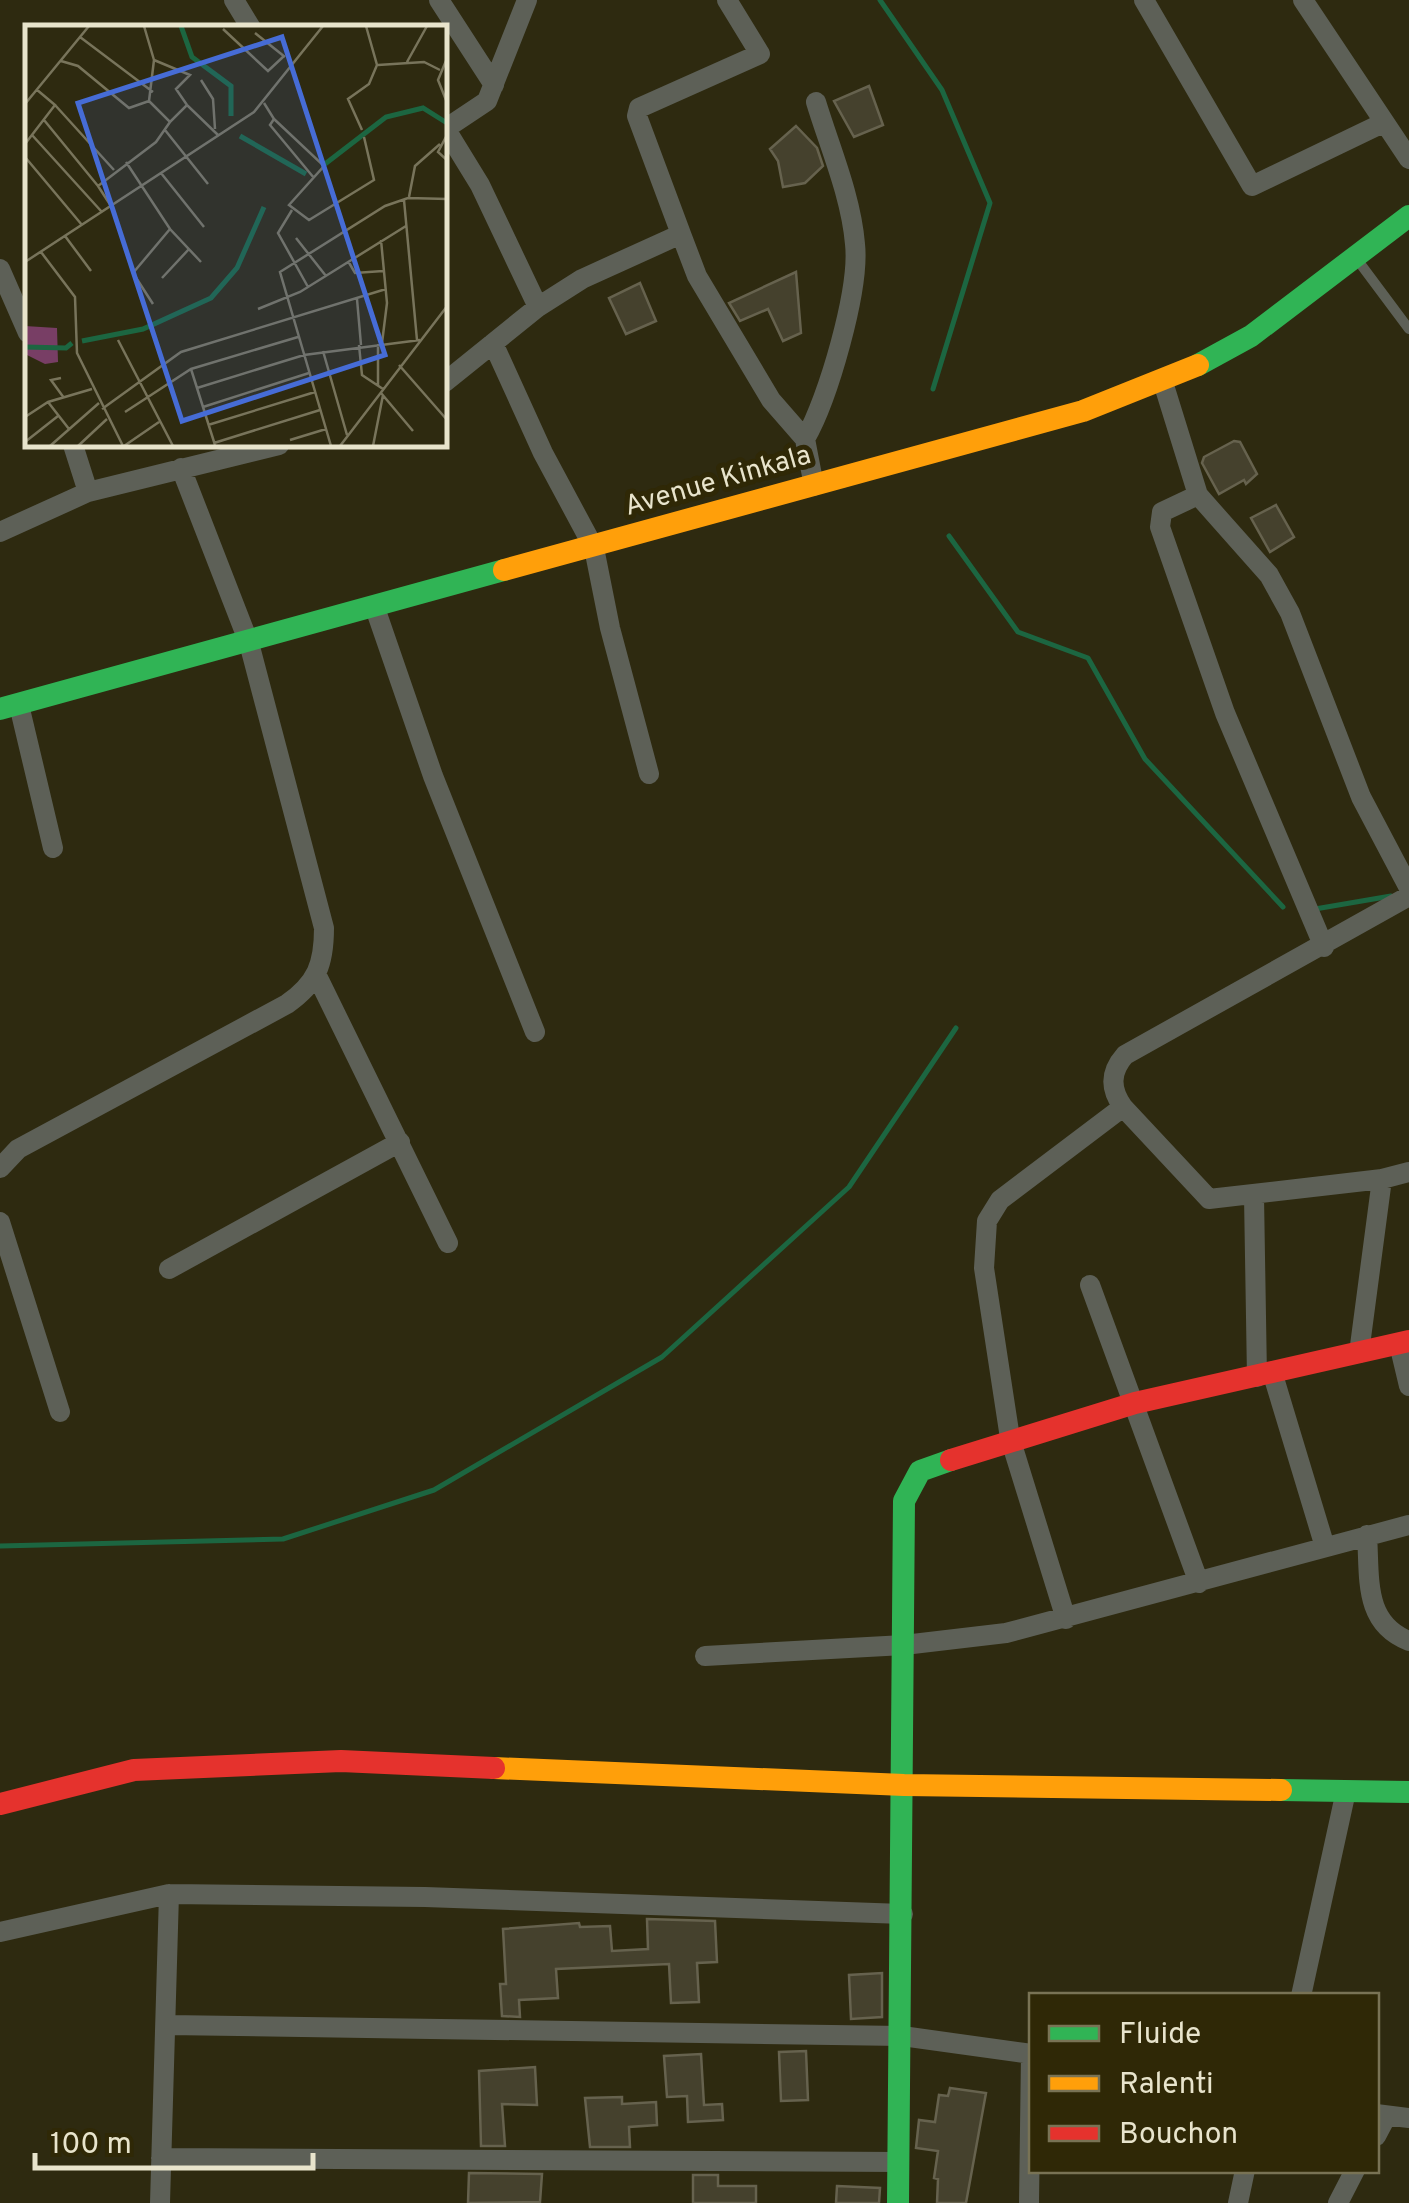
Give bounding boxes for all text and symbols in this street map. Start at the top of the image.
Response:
inset map [25,25,448,448]
street label: Avenue Kinkala [621,438,815,526]
legend [1029,1993,1379,2173]
text: Fluide [1119,2017,1201,2054]
text: Ralenti [1119,2067,1214,2104]
scale bar [35,2108,312,2170]
text: Bouchon [1119,2117,1238,2154]
text: 100 m [50,2127,132,2164]

